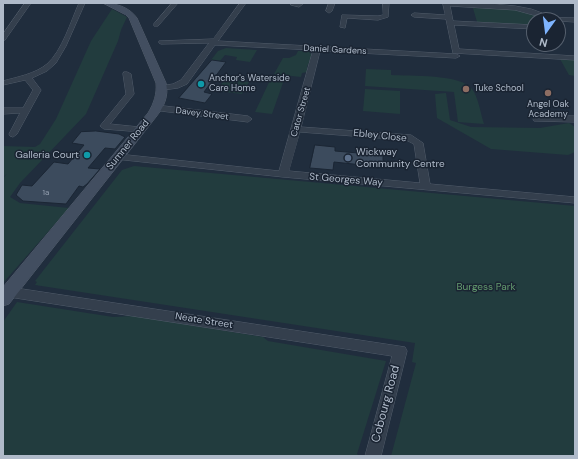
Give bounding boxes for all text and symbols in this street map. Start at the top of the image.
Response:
north arrow [526,12,566,52]
text: N [538,35,549,50]
street label: Daniel Gardens [303,43,367,57]
place label: Anchor's Waterside Care Home [209,74,290,95]
marker: Anchor's Waterside Care Home [196,79,206,89]
marker: Tuke School [461,84,471,94]
place label: Tuke School [474,84,524,94]
street label: Cator Street [289,86,313,138]
marker: Angel Oak Academy [543,88,553,98]
place label: Angel Oak Academy [527,100,569,121]
street label: Davey Street [175,105,229,123]
street label: Sumner Road [104,117,152,173]
street label: Ebley Close [353,127,407,145]
place label: Wickway Community Centre [356,146,445,170]
place label: Galleria Court [15,149,79,161]
marker: Galleria Court [82,150,92,160]
marker: Wickway Community Centre [343,153,353,163]
street label: St Georges Way [309,171,383,189]
house number: 1a [43,188,49,198]
park label: Burgess Park [457,281,515,293]
street label: Neate Street [174,311,234,331]
street label: Cobourg Road [369,364,403,444]

